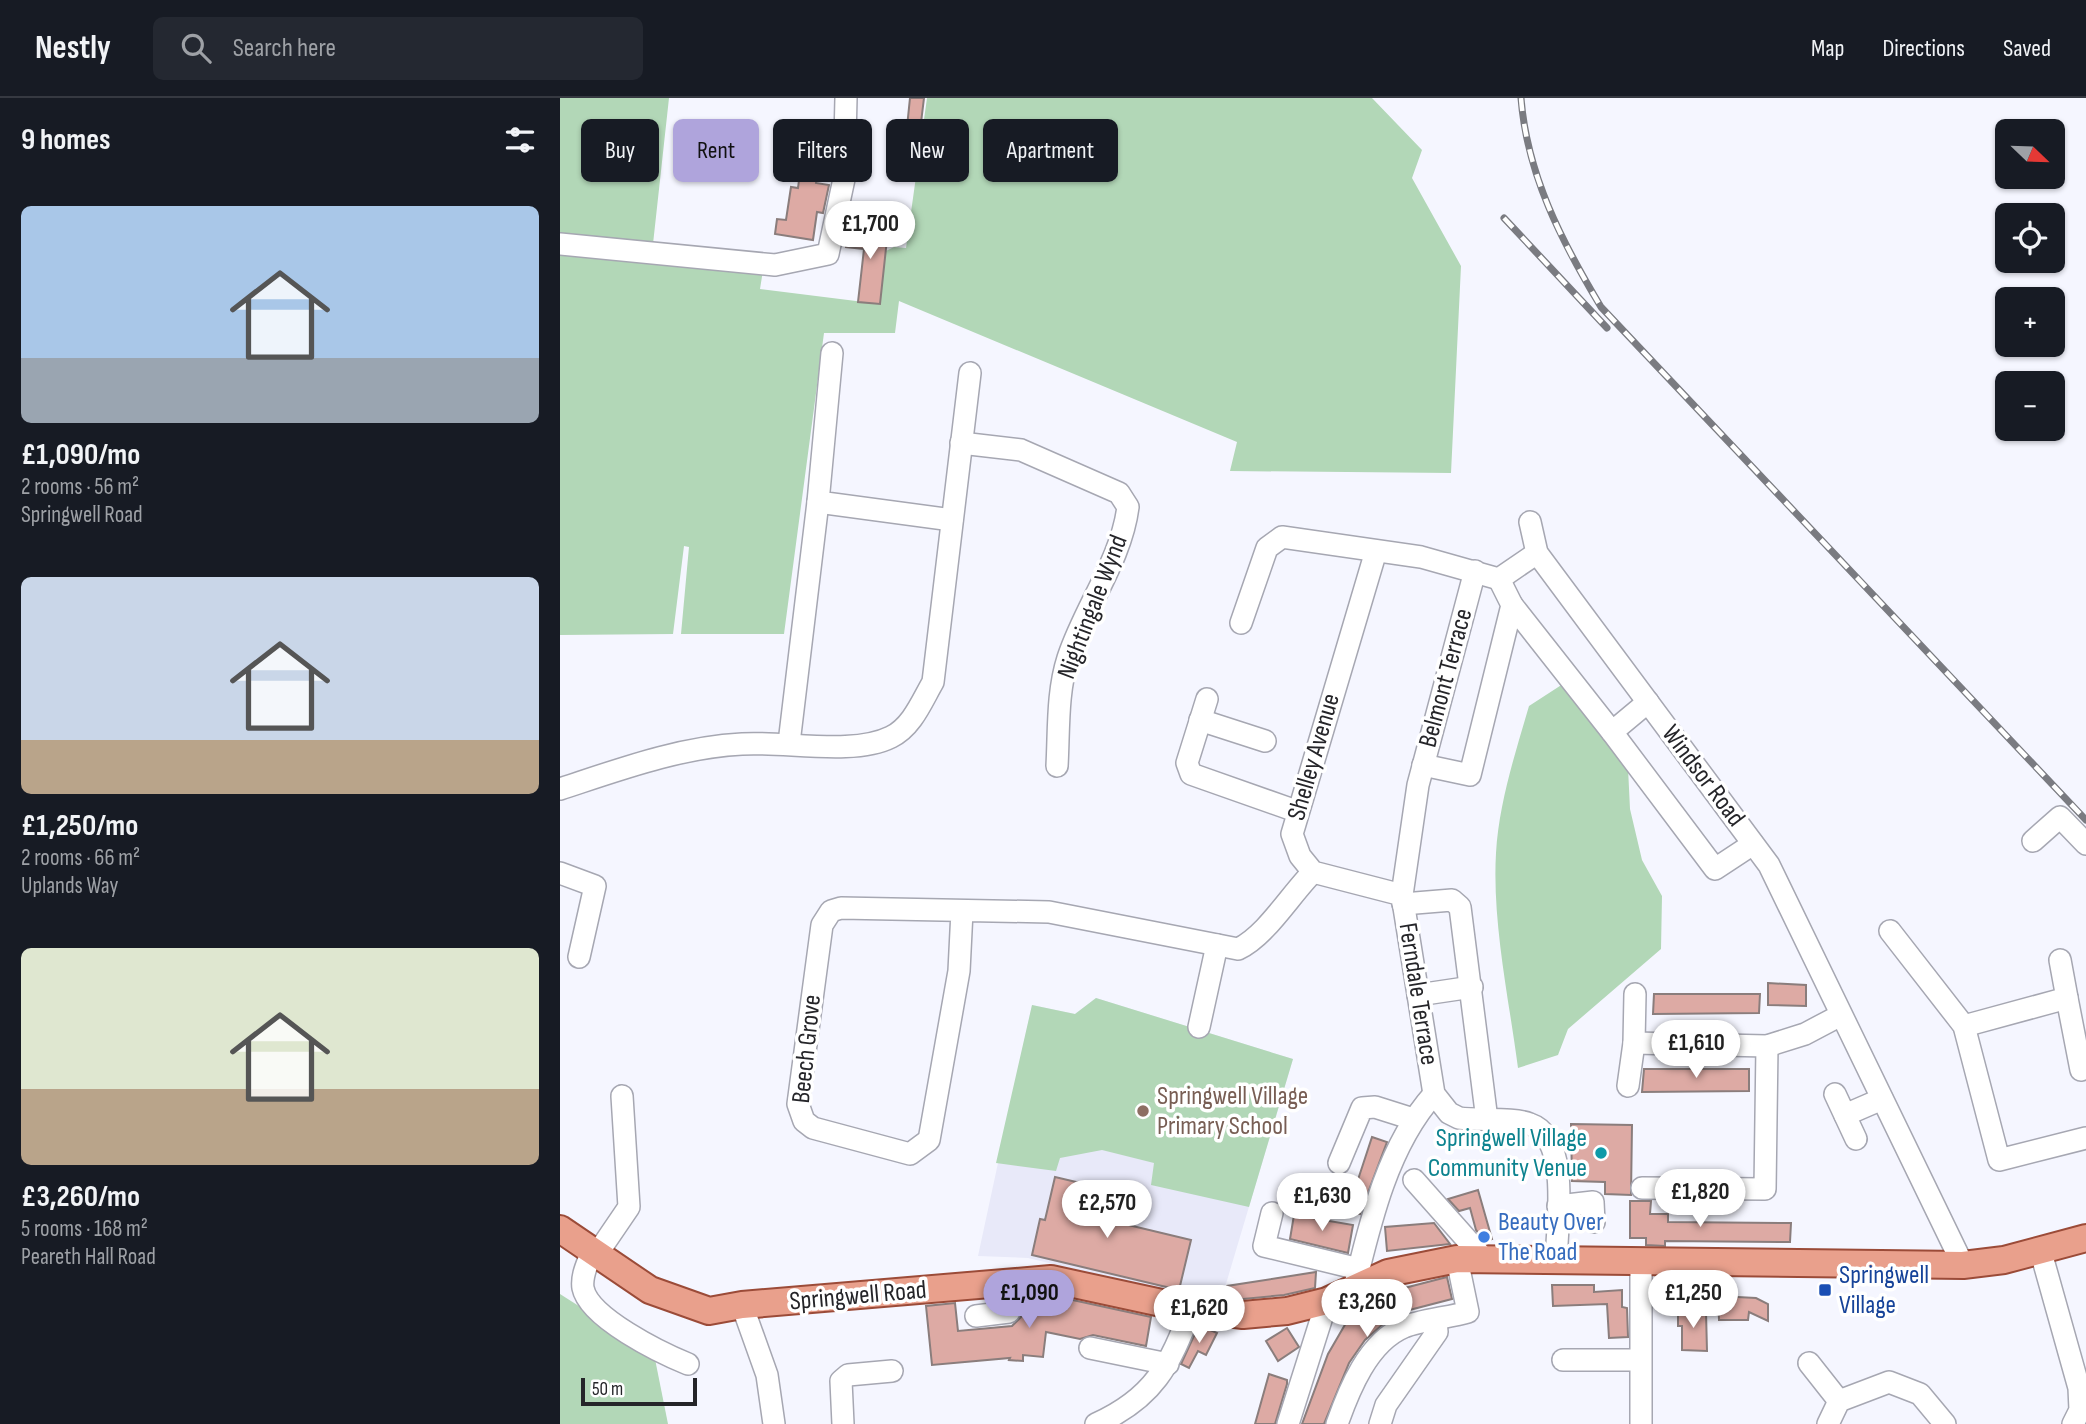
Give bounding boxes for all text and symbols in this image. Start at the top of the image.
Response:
search box [153,17,643,80]
text: Nestly [35,28,111,68]
icon: search [177,29,215,67]
text: Search here [233,33,336,64]
text: Map [1811,34,1844,63]
text: Directions [1882,34,1965,63]
text: Saved [2003,34,2051,63]
chip: Buy [581,119,659,182]
chip: Rent [673,119,759,182]
chip: Filters [773,119,872,182]
chip: New [886,119,969,182]
chip: Apartment [983,119,1118,182]
north arrow [1995,119,2065,189]
map controls [1995,119,2065,441]
icon: filters [501,121,539,159]
text: 9 homes [21,122,111,158]
pin: £1,700 [813,202,927,261]
button: locate [1995,203,2065,273]
text: £1,700 [841,210,899,238]
icon: home [217,252,343,378]
button: + [1995,287,2065,357]
button: − [1995,371,2065,441]
text: £1,090/mo [21,437,140,473]
text: 2 rooms · 56 m² [21,473,139,501]
text: Springwell Road [21,501,143,529]
street label: Nightingale Wynd [1051,531,1135,683]
street label: Belmont Terrace [1413,605,1479,751]
icon: home [217,623,343,749]
street label: Shelley Avenue [1281,690,1347,824]
street label: Windsor Road [1655,719,1751,833]
text: £1,250/mo [21,808,138,844]
text: 2 rooms · 66 m² [21,844,140,872]
text: Uplands Way [21,872,118,900]
street label: Ferndale Terrace [1391,921,1445,1067]
street label: Beech Grove [786,993,828,1105]
icon: home [217,994,343,1120]
pin: £1,610 [1639,1020,1753,1080]
text: £1,610 [1667,1029,1725,1057]
place label: Springwell Village Primary School [1157,1081,1308,1142]
marker: Springwell Village Primary School [1135,1103,1151,1119]
place label: Springwell Village Community Venue [1428,1123,1587,1184]
marker: Springwell Village Community Venue [1593,1145,1609,1161]
pin: £1,820 [1643,1170,1757,1229]
pin: £1,630 [1265,1174,1379,1233]
text: £1,820 [1671,1178,1729,1206]
text: £3,260/mo [21,1179,140,1215]
pin: £2,570 [1050,1180,1164,1240]
text: £1,630 [1293,1182,1351,1210]
text: £2,570 [1078,1189,1136,1217]
place label: Beauty Over The Road [1498,1207,1604,1268]
text: 5 rooms · 168 m² [21,1215,148,1243]
marker: Beauty Over The Road [1476,1229,1492,1245]
text: Peareth Hall Road [21,1243,156,1271]
place label: Springwell Village [1839,1260,1929,1321]
pin: £1,090 [972,1270,1086,1330]
pin: £1,250 [1636,1270,1750,1330]
street label: Springwell Road [788,1275,928,1317]
text: £1,090 [999,1279,1059,1307]
text: £1,250 [1664,1279,1722,1307]
pin: £3,260 [1310,1280,1424,1339]
marker: Springwell Village [1817,1282,1833,1298]
pin: £1,620 [1142,1286,1256,1345]
text: £3,260 [1337,1288,1397,1316]
text: £1,620 [1170,1294,1228,1322]
scale bar [581,1375,696,1407]
text: 50 m [592,1378,623,1401]

